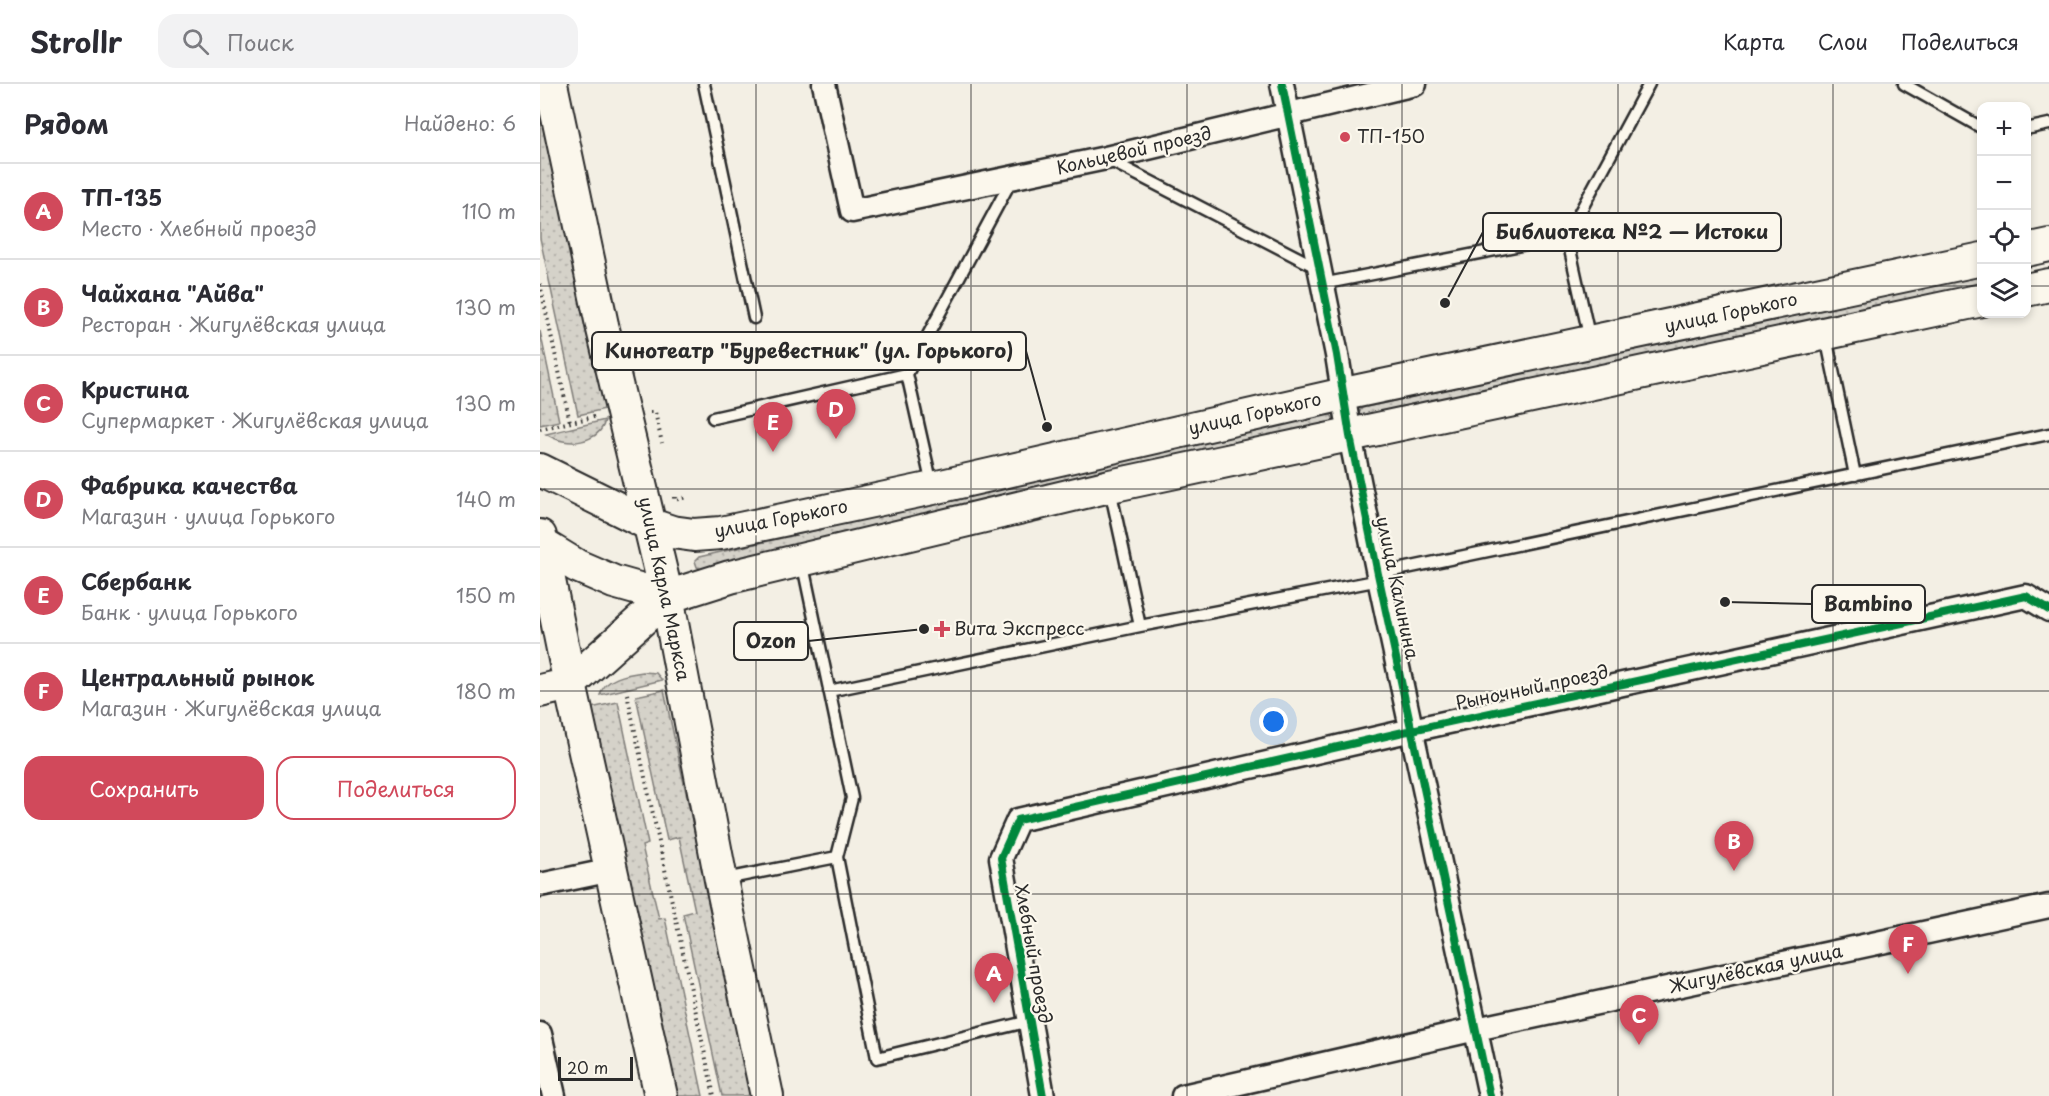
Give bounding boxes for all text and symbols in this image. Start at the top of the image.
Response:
search box [158,14,578,68]
text: Strollr [30,20,122,63]
icon: search [179,25,212,58]
text: Поиск [227,25,294,58]
text: Карта [1723,25,1785,57]
text: Слои [1818,25,1868,57]
text: Поделиться [1901,25,2019,57]
map controls [1977,102,2031,318]
button: + [1977,102,2031,156]
text: Рядом [24,104,109,143]
text: Найдено: 6 [404,108,516,138]
street label: Кольцевой проезд [1053,119,1214,181]
place label: ТП-150 [1357,122,1425,149]
marker: ТП-150 [1338,130,1352,144]
button: − [1977,156,2031,210]
text: ТП-135 [81,180,162,213]
text: A [36,196,51,226]
text: 110 m [462,196,516,226]
button: locate [1977,210,2031,264]
text: Место · Хлебный проезд [81,213,317,243]
callout: Библиотека №2 — Истоки [1483,213,1781,251]
text: Библиотека №2 — Истоки [1496,216,1769,246]
button: layers [1977,264,2031,318]
text: Чайхана "Айва" [81,276,264,309]
street label: улица Горького [1662,284,1800,339]
text: B [37,292,50,322]
text: 130 m [456,292,516,322]
text: Ресторан · Жигулёвская улица [81,309,386,339]
callout: Кинотеатр "Буревестник" (ул. Горького) [592,332,1026,370]
text: Кинотеатр "Буревестник" (ул. Горького) [605,335,1013,365]
text: Кристина [81,372,189,405]
street label: улица Горького [1186,384,1324,441]
text: C [36,388,51,418]
text: 130 m [456,388,516,418]
pin: D [816,390,856,439]
pin: E [754,402,792,452]
text: Супермаркет · Жигулёвская улица [81,405,428,435]
text: Фабрика качества [81,468,298,501]
text: D [36,484,51,514]
text: 140 m [456,484,516,514]
street label: улица Горького [712,491,850,544]
street label: улица Карла Маркса [633,494,698,684]
text: Магазин · улица Горького [81,501,335,531]
street label: улица Калинина [1370,514,1427,662]
text: Сбербанк [81,564,191,597]
text: E [37,580,50,610]
text: 150 m [456,580,516,610]
callout: Bambino [1812,585,1925,623]
text: Bambino [1824,588,1913,618]
text: Банк · улица Горького [81,597,298,627]
place label: Вита Экспресс [954,614,1085,641]
callout: Ozon [734,622,808,660]
marker: Вита Экспресс [935,622,949,636]
text: Ozon [746,625,796,655]
street label: Рыночный проезд [1453,657,1611,716]
text: Центральный рынок [81,660,314,693]
text: F [38,676,49,706]
text: 180 m [456,676,516,706]
text: Магазин · Жигулёвская улица [81,693,381,723]
your location [1259,707,1288,736]
button: Сохранить [24,756,264,820]
button: Поделиться [276,756,516,820]
pin: B [1714,822,1754,871]
street label: Хлебный проезд [1009,882,1060,1026]
pin: F [1888,924,1928,974]
street label: Жигулёвская улица [1666,936,1845,999]
pin: A [974,954,1014,1003]
pin: C [1620,996,1658,1045]
scale bar [558,1054,633,1082]
text: 20 m [567,1055,608,1079]

